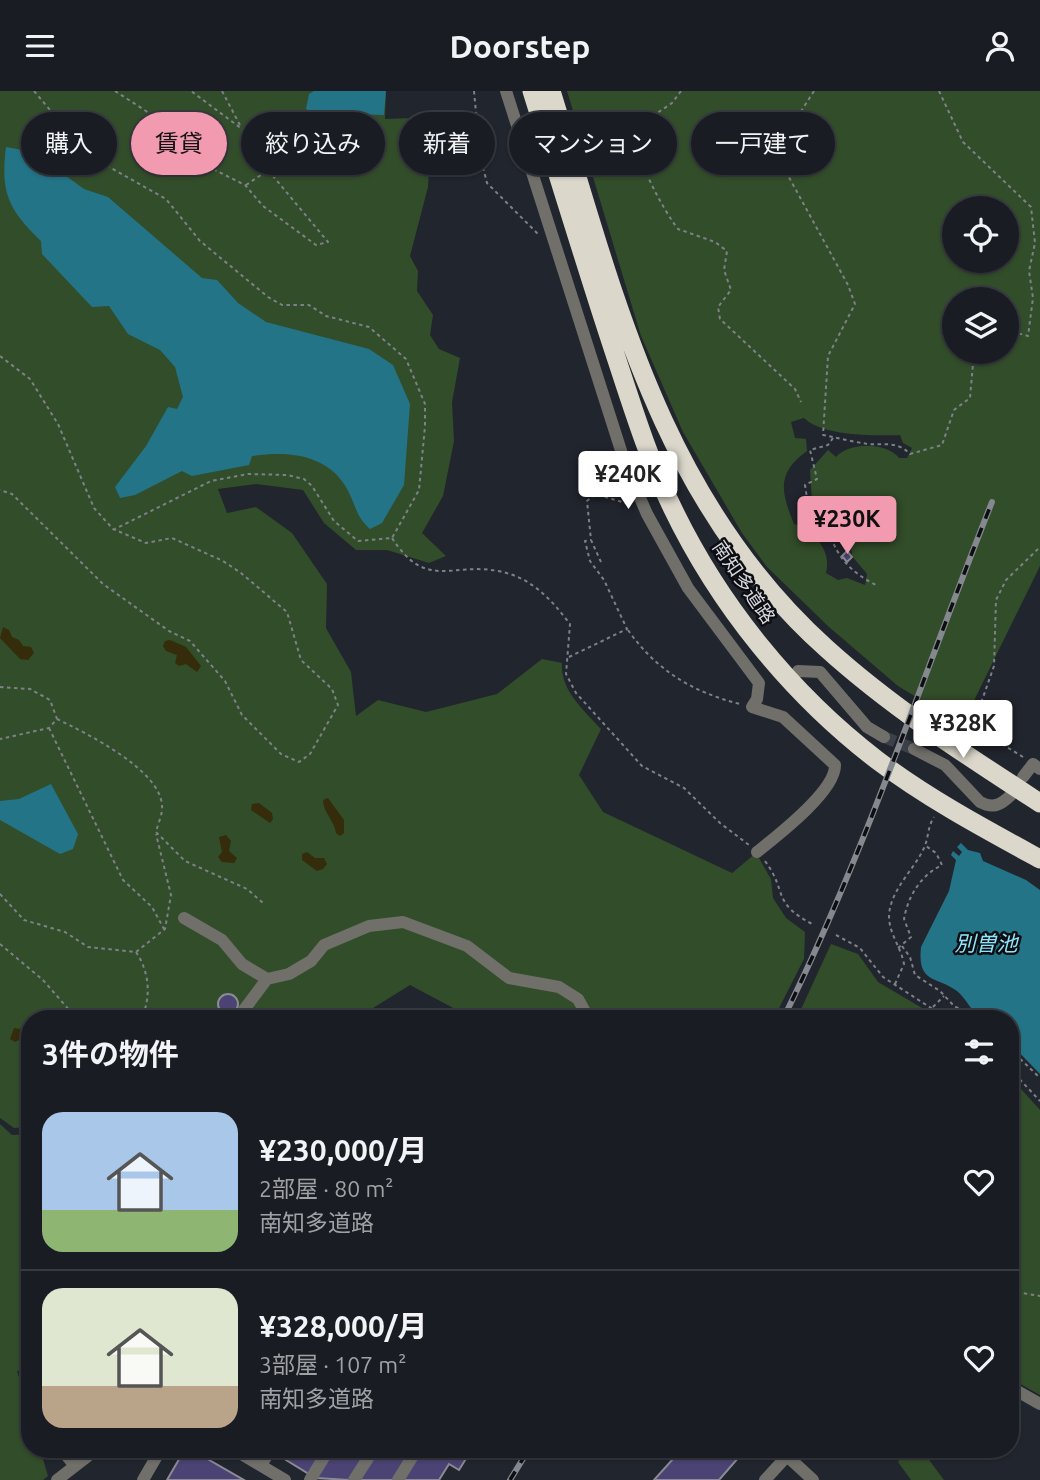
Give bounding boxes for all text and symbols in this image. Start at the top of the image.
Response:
icon: menu [21,27,59,65]
icon: person [981,27,1019,65]
text: Doorstep [449,28,591,64]
chip: 購入 [21,112,117,175]
chip: 賃貸 [131,112,227,175]
chip: 絞り込み [241,112,385,175]
chip: 新着 [399,112,495,175]
chip: マンション [509,112,677,175]
chip: 一戸建て [691,112,835,175]
map controls [942,196,1019,364]
button: locate [942,196,1019,273]
button: layers [942,287,1019,364]
pin: ¥240K [579,451,677,511]
text: ¥240K [594,461,662,486]
pin: ¥230K [798,497,896,556]
text: ¥230K [813,506,881,531]
street label: 南知多道路 [708,536,780,628]
pin: ¥328K [914,701,1012,760]
text: ¥328K [929,710,997,735]
water label: 別曽池 [955,931,1019,955]
icon: filters [960,1033,998,1071]
text: 3件の物件 [42,1037,179,1071]
text: ¥230,000/月 [259,1133,427,1167]
icon: home [98,1140,182,1224]
icon: heart [960,1163,998,1201]
text: 2部屋 · 80 m² [259,1176,393,1201]
text: 南知多道路 [259,1210,374,1235]
text: ¥328,000/月 [259,1309,427,1343]
icon: home [98,1316,182,1400]
icon: heart [960,1339,998,1377]
text: 3部屋 · 107 m² [259,1352,406,1377]
text: 南知多道路 [259,1386,374,1411]

